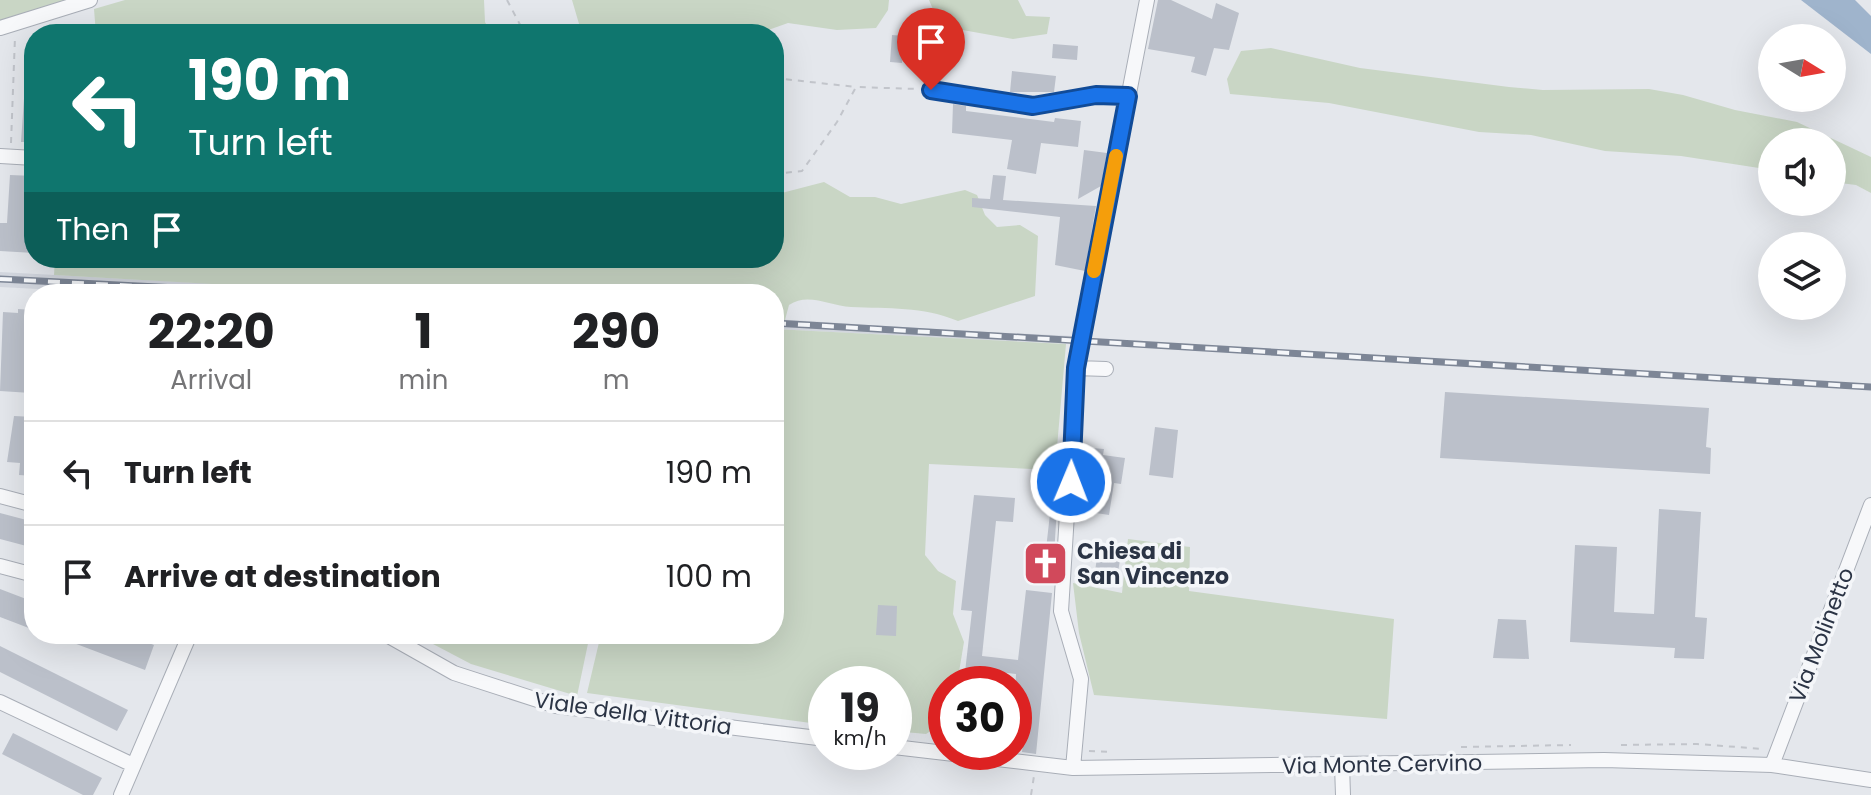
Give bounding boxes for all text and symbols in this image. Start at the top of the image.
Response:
pin [897,8,965,90]
icon: arrive [909,20,953,64]
north arrow [1758,24,1846,112]
map controls [1758,24,1846,320]
text: 190 m [188,41,351,120]
icon: left [56,56,160,160]
text: Turn left [188,117,333,168]
button: sound [1758,128,1846,216]
text: Then [56,208,129,251]
icon: arrive [145,208,189,252]
button: layers [1758,232,1846,320]
text: 22:20 [148,298,275,365]
text: 1 [414,298,432,365]
text: 290 [572,298,660,365]
text: Arrival [170,362,252,398]
text: min [399,362,448,398]
text: m [603,362,630,398]
position arrow [1029,440,1113,524]
icon: left [56,451,100,495]
text: Turn left [124,451,252,494]
text: 190 m [666,451,752,494]
place label: Chiesa di San Vincenzo [1077,536,1229,592]
church icon: Chiesa di San Vincenzo [1022,540,1070,588]
icon: arrive [56,555,100,599]
text: Arrive at destination [124,555,441,598]
text: 100 m [666,555,752,598]
street label: Via Molinetto [1781,563,1862,707]
speed limit sign: 30 [928,666,1032,770]
text: 19 [840,680,880,736]
street label: Viale della Vittoria [532,684,734,743]
text: km/h [833,724,887,752]
street label: Via Monte Cervino [1282,747,1482,782]

